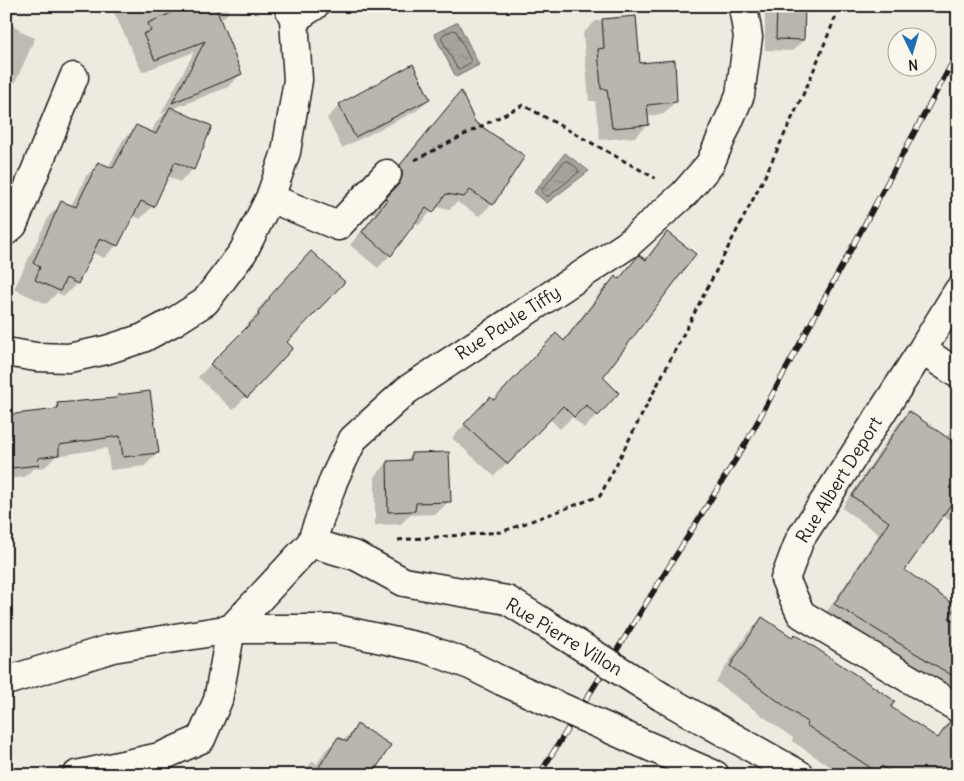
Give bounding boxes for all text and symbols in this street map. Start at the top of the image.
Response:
north arrow [886,28,936,78]
text: N [908,56,919,74]
street label: Rue Paule Tiffy [451,280,564,365]
street label: Rue Albert Deport [790,412,887,547]
street label: Rue Pierre Villon [502,593,627,681]

